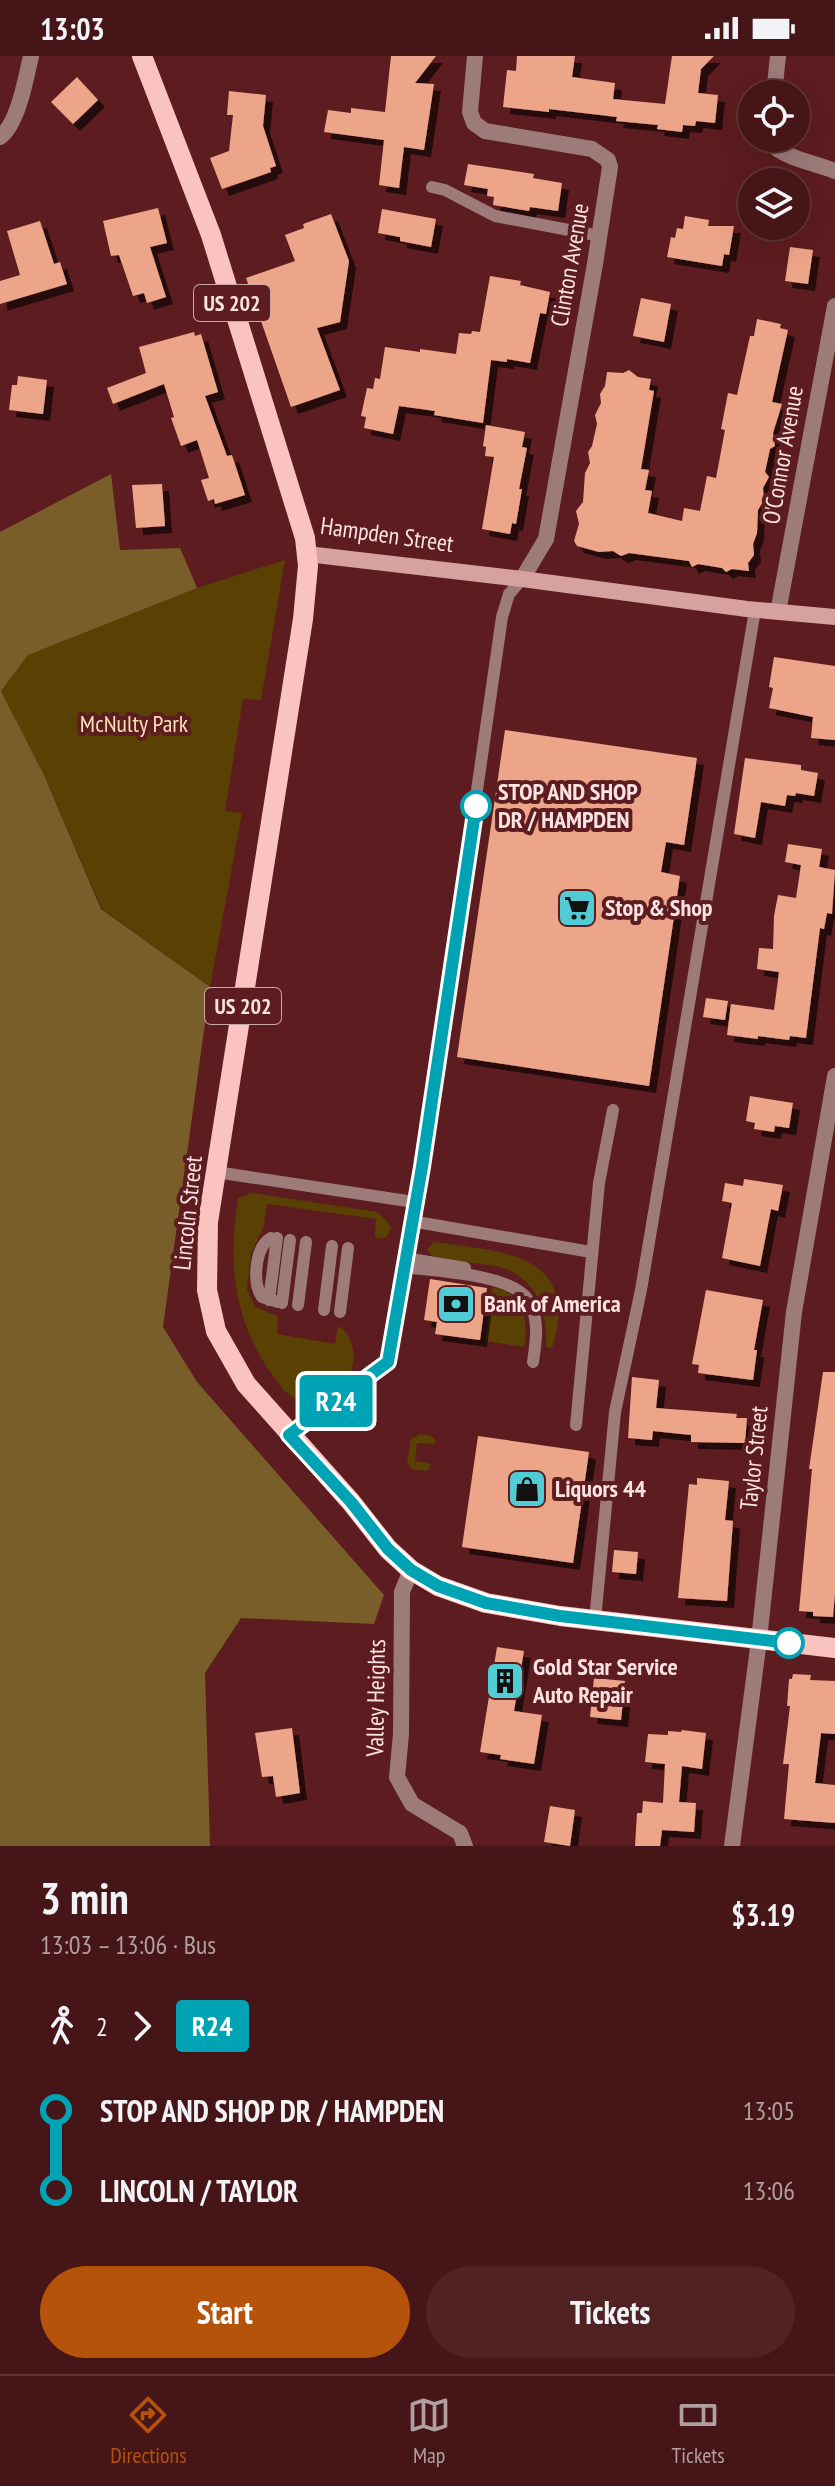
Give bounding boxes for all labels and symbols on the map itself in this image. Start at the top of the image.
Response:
street label: Clinton Avenue [543,201,596,329]
road number: US 202 [194,285,270,321]
street label: O'Connor Avenue [755,383,810,526]
street label: Hampden Street [318,510,456,559]
park label: McNulty Park [80,708,189,739]
place label: STOP AND SHOP DR / HAMPDEN [498,776,638,835]
marker: STOP AND SHOP DR / HAMPDEN [461,791,491,821]
supermarket icon: Stop & Shop [556,887,598,929]
place label: Stop & Shop [605,892,713,923]
road number: US 202 [205,988,281,1024]
street label: Lincoln Street [166,1154,209,1272]
bank icon: Bank of America [435,1283,477,1325]
place label: Bank of America [484,1288,621,1319]
line badge: R24 [290,1375,382,1427]
street label: Taylor Street [733,1404,774,1512]
shop icon: Liquors 44 [506,1468,548,1510]
place label: Liquors 44 [555,1473,646,1504]
unlabelled marker [774,1628,804,1658]
street label: Valley Heights [359,1639,392,1758]
place label: Gold Star Service Auto Repair [532,1651,678,1710]
building icon: Gold Star Service Auto Repair [484,1660,526,1702]

